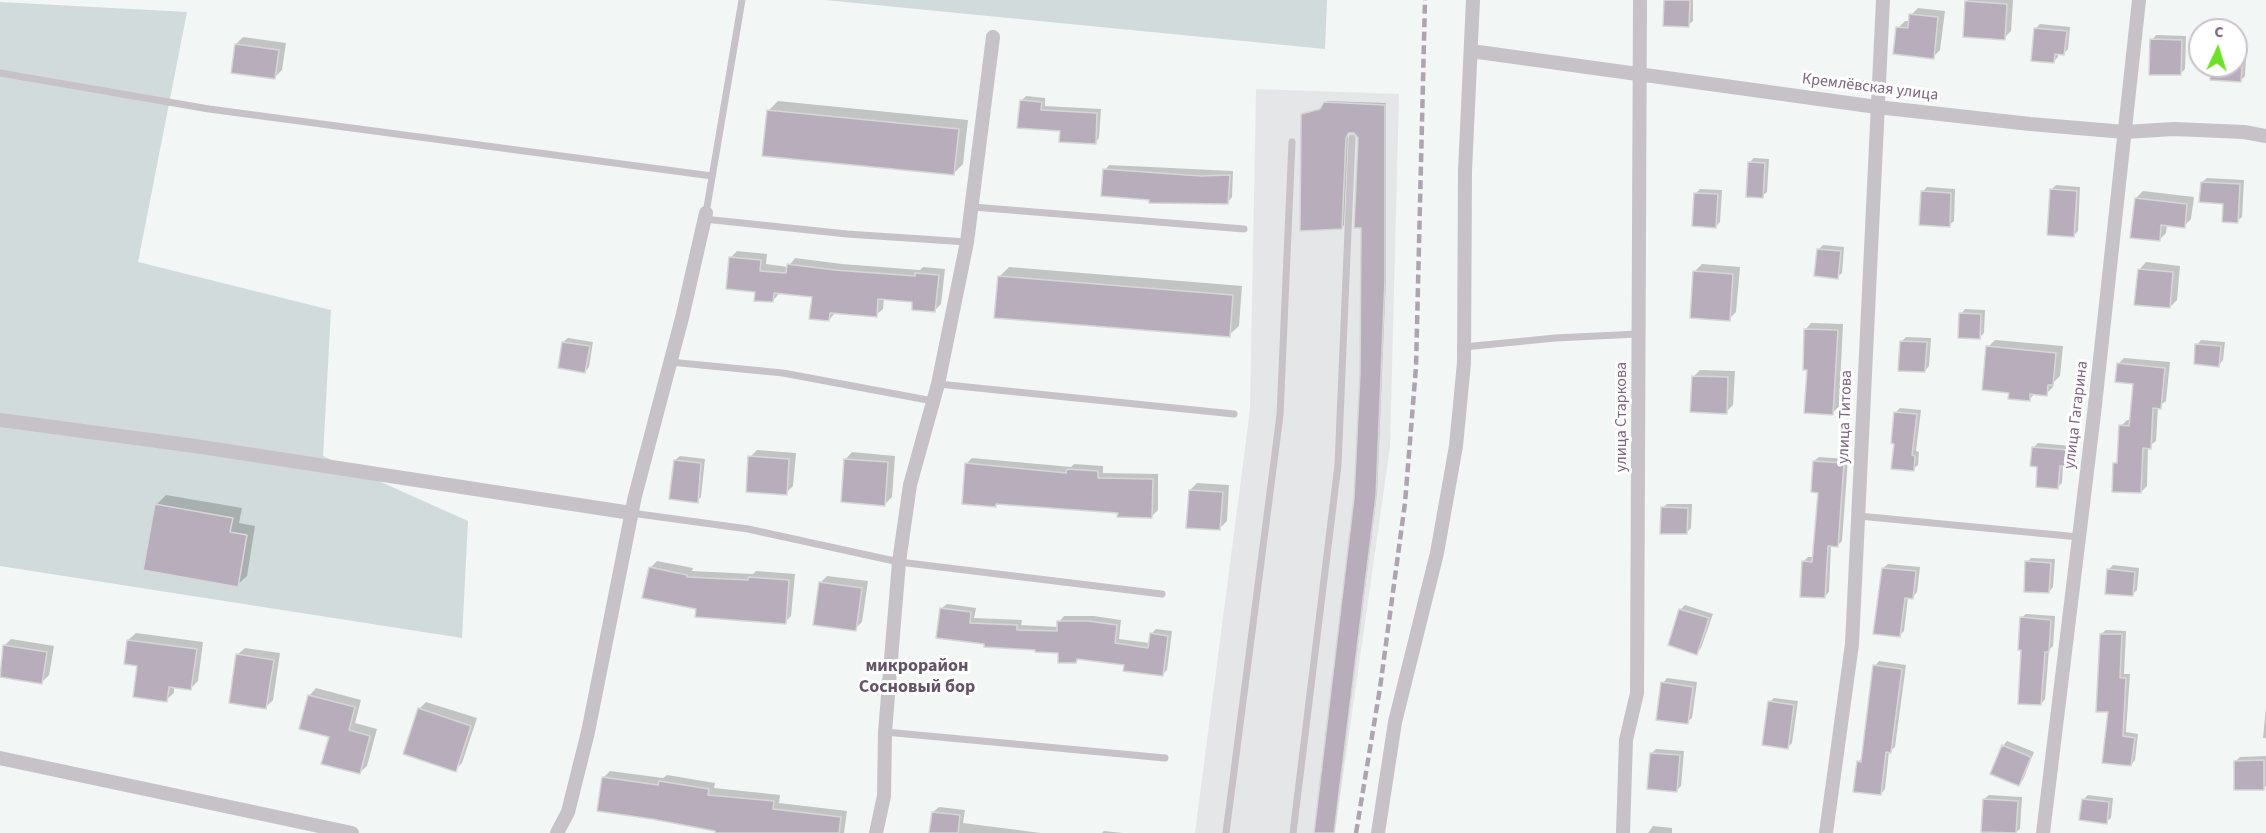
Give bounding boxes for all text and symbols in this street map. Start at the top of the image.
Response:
north arrow [2188,18,2248,78]
text: С [2214,21,2225,43]
street label: Кремлёвская улица [1801,70,1939,106]
street label: улица Гагарина [2061,360,2093,470]
street label: улица Старкова [1612,362,1632,472]
street label: улица Титова [1835,370,1857,464]
district label: микрорайон Сосновый бор [859,656,975,698]

